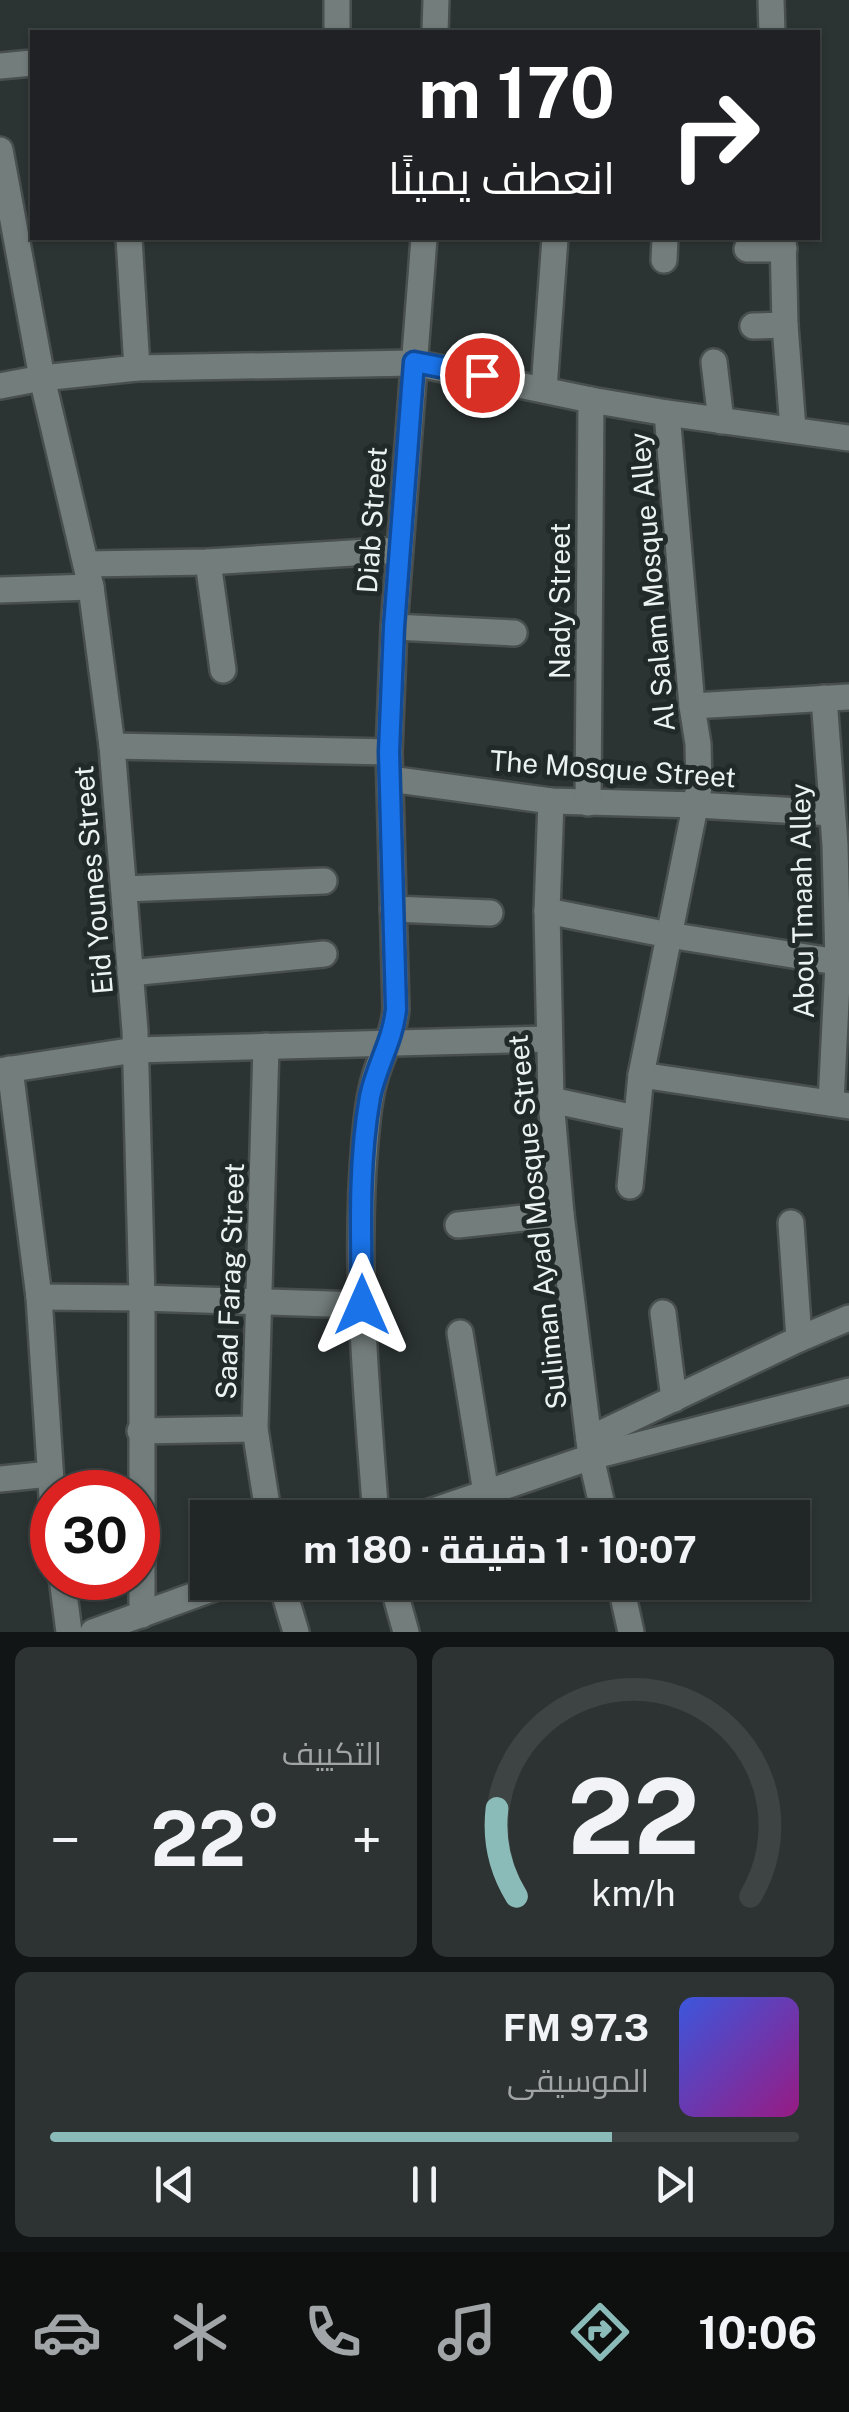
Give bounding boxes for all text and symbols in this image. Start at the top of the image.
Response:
text: 170 m [418,51,615,134]
icon: right [650,70,780,200]
text: انعطف يمينًا [388,151,615,204]
pin [440,333,525,418]
icon: arrive [455,348,510,403]
street label: Al Salam Mosque Alley [622,431,681,733]
street label: Diab Street [350,446,393,594]
street label: Nady Street [543,523,576,679]
street label: The Mosque Street [489,743,737,794]
street label: Eid Younes Street [66,764,119,996]
street label: Abou Tmaah Alley [783,783,820,1019]
street label: Suliman Ayad Mosque Street [500,1033,573,1411]
street label: Saad Farag Street [209,1162,250,1400]
position arrow [310,1253,414,1357]
speed limit sign: 30 [30,1470,160,1600]
text: 10:07 · 1 دقيقة · 180 m [303,1527,697,1572]
text: التكييف [282,1735,382,1772]
text: 22 [567,1755,699,1877]
text: 22° [151,1795,281,1883]
text: − [50,1808,81,1872]
text: + [352,1808,382,1872]
text: km/h [591,1872,675,1914]
text: 97.3 FM [503,2005,649,2050]
text: الموسيقى [507,2062,649,2099]
icon: previous [147,2157,202,2212]
icon: pause [397,2157,452,2212]
icon: next [647,2157,702,2212]
icon: car [32,2297,102,2367]
icon: climate [165,2297,235,2367]
icon: phone [298,2297,368,2367]
icon: music [432,2297,502,2367]
icon: directions [565,2297,635,2367]
text: 10:06 [698,2306,817,2359]

